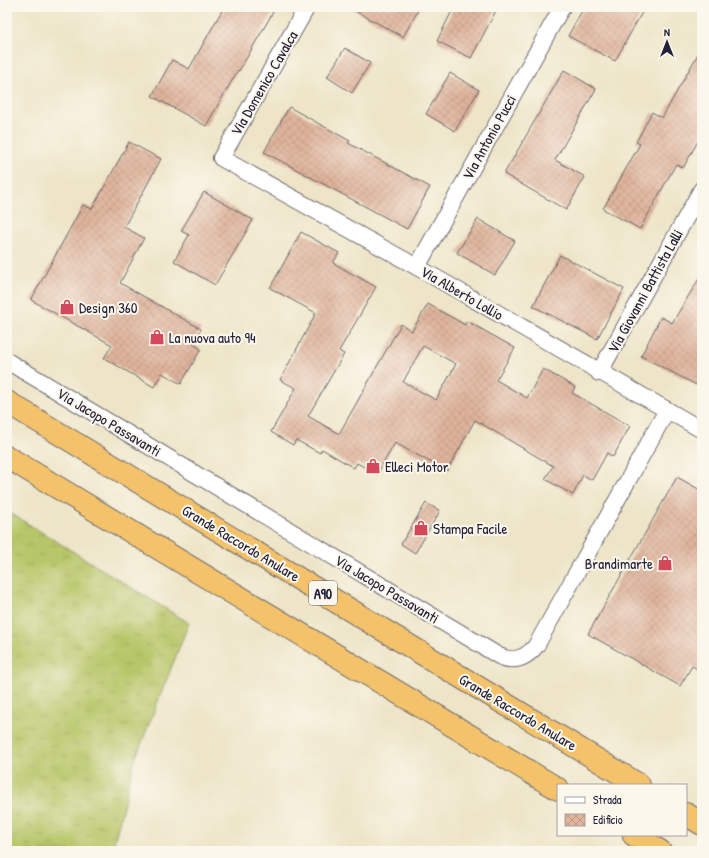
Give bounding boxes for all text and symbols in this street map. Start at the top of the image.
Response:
north arrow [647,22,687,62]
text: N [664,25,670,39]
street label: Via Domenico Cavalca [226,27,303,139]
street label: Via Antonio Pucci [457,91,521,183]
street label: Via Giovanni Battista Lalli [602,225,688,357]
street label: Via Alberto Lollio [417,261,507,325]
place label: Design 360 [79,297,138,318]
shop icon: Design 360 [58,298,76,316]
place label: La nuova auto 94 [169,327,256,348]
shop icon: La nuova auto 94 [148,328,166,346]
street label: Via Jacopo Passavanti [53,383,165,461]
place label: Elleci Motor [385,456,449,477]
shop icon: Elleci Motor [364,457,382,475]
street label: Grande Raccordo Anulare [178,499,304,587]
place label: Stampa Facile [433,518,508,539]
shop icon: Stampa Facile [412,519,430,537]
street label: Via Jacopo Passavanti [331,550,443,628]
place label: Brandimarte [585,553,653,574]
shop icon: Brandimarte [656,554,674,572]
road number: A90 [309,581,337,605]
street label: Grande Raccordo Anulare [455,668,581,756]
legend [557,784,687,836]
text: Strada [593,791,622,808]
text: Edificio [593,811,623,828]

